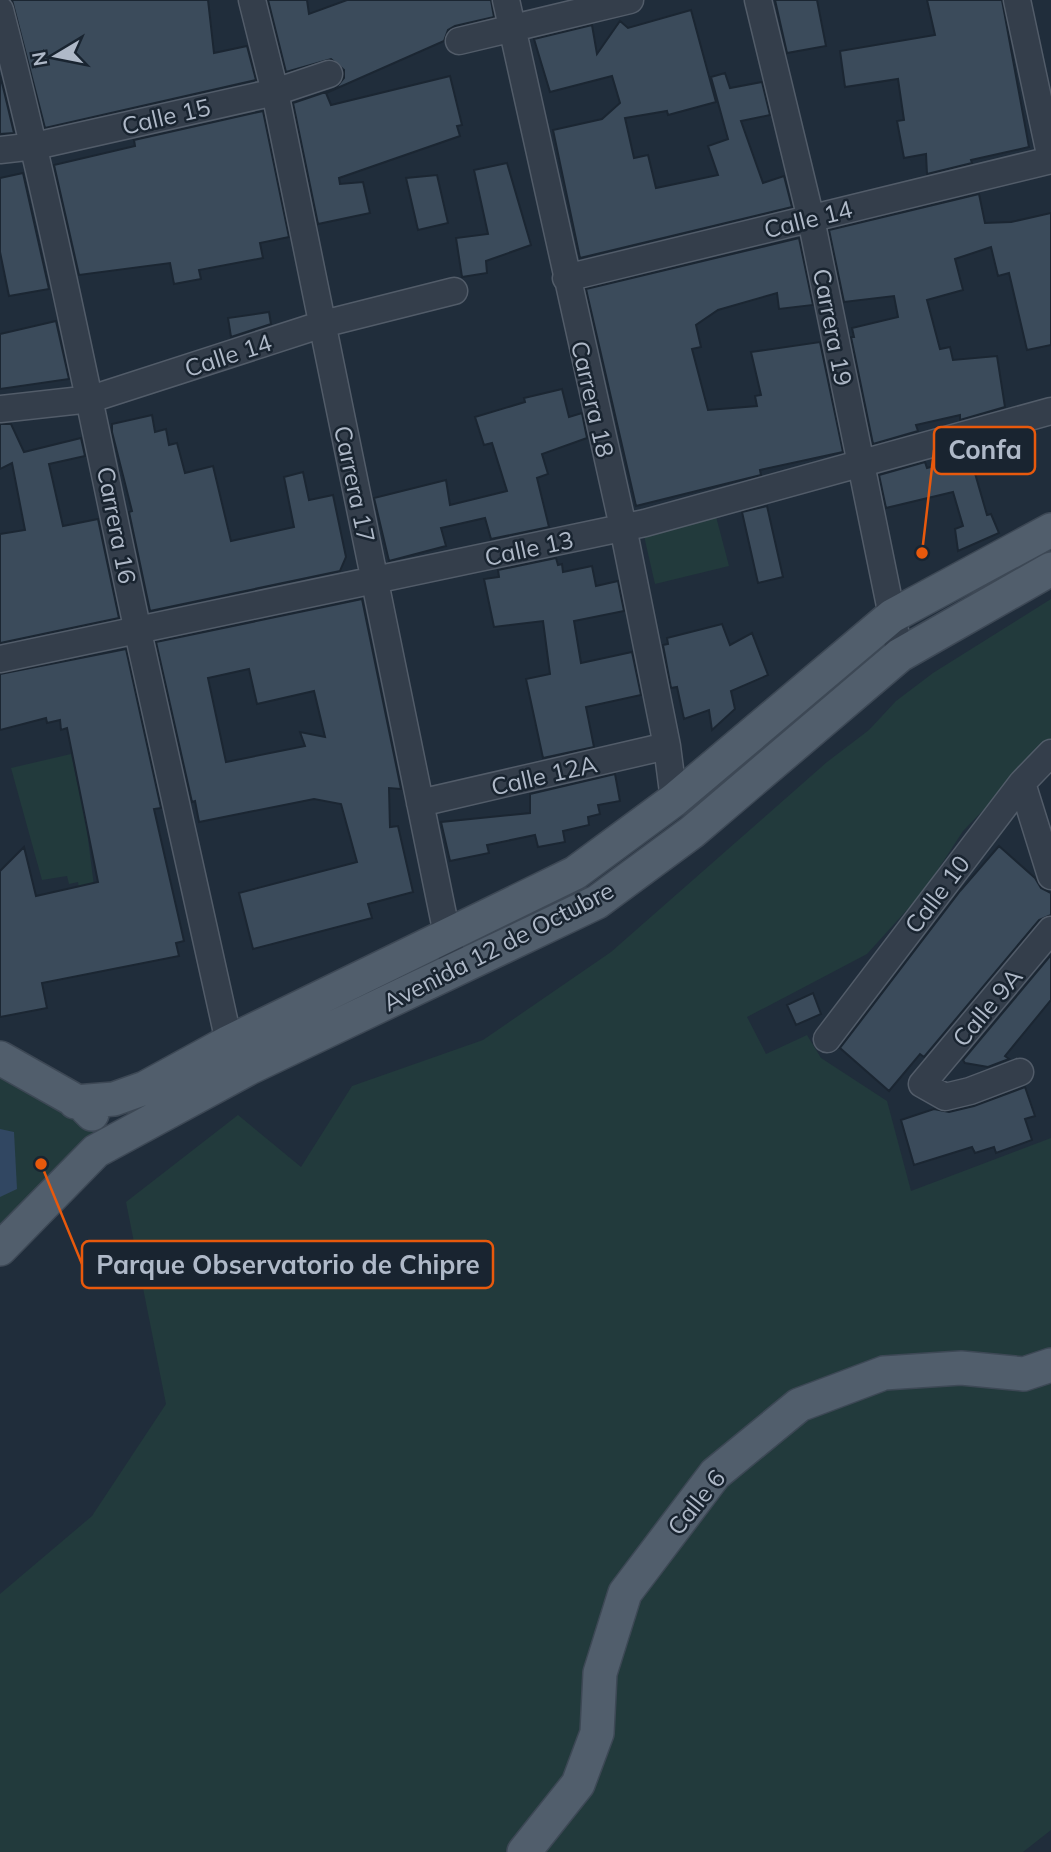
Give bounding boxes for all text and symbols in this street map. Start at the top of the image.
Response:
north arrow [21,21,91,91]
text: N [26,50,52,68]
street label: Calle 15 [119,91,213,141]
street label: Calle 14 [761,194,855,244]
street label: Carrera 19 [807,266,859,388]
street label: Calle 14 [181,327,275,383]
street label: Carrera 18 [565,338,621,460]
street label: Carrera 17 [328,423,382,545]
callout: Confa [934,427,1035,474]
text: Confa [948,433,1022,466]
street label: Carrera 16 [91,464,143,586]
street label: Calle 13 [482,524,576,572]
street label: Calle 12A [488,748,600,802]
street label: Calle 10 [898,849,976,939]
street label: Avenida 12 de Octubre [378,875,618,1017]
street label: Calle 9A [946,961,1029,1052]
callout: Parque Observatorio de Chipre [82,1241,493,1288]
text: Parque Observatorio de Chipre [96,1248,480,1281]
street label: Calle 6 [661,1463,731,1541]

